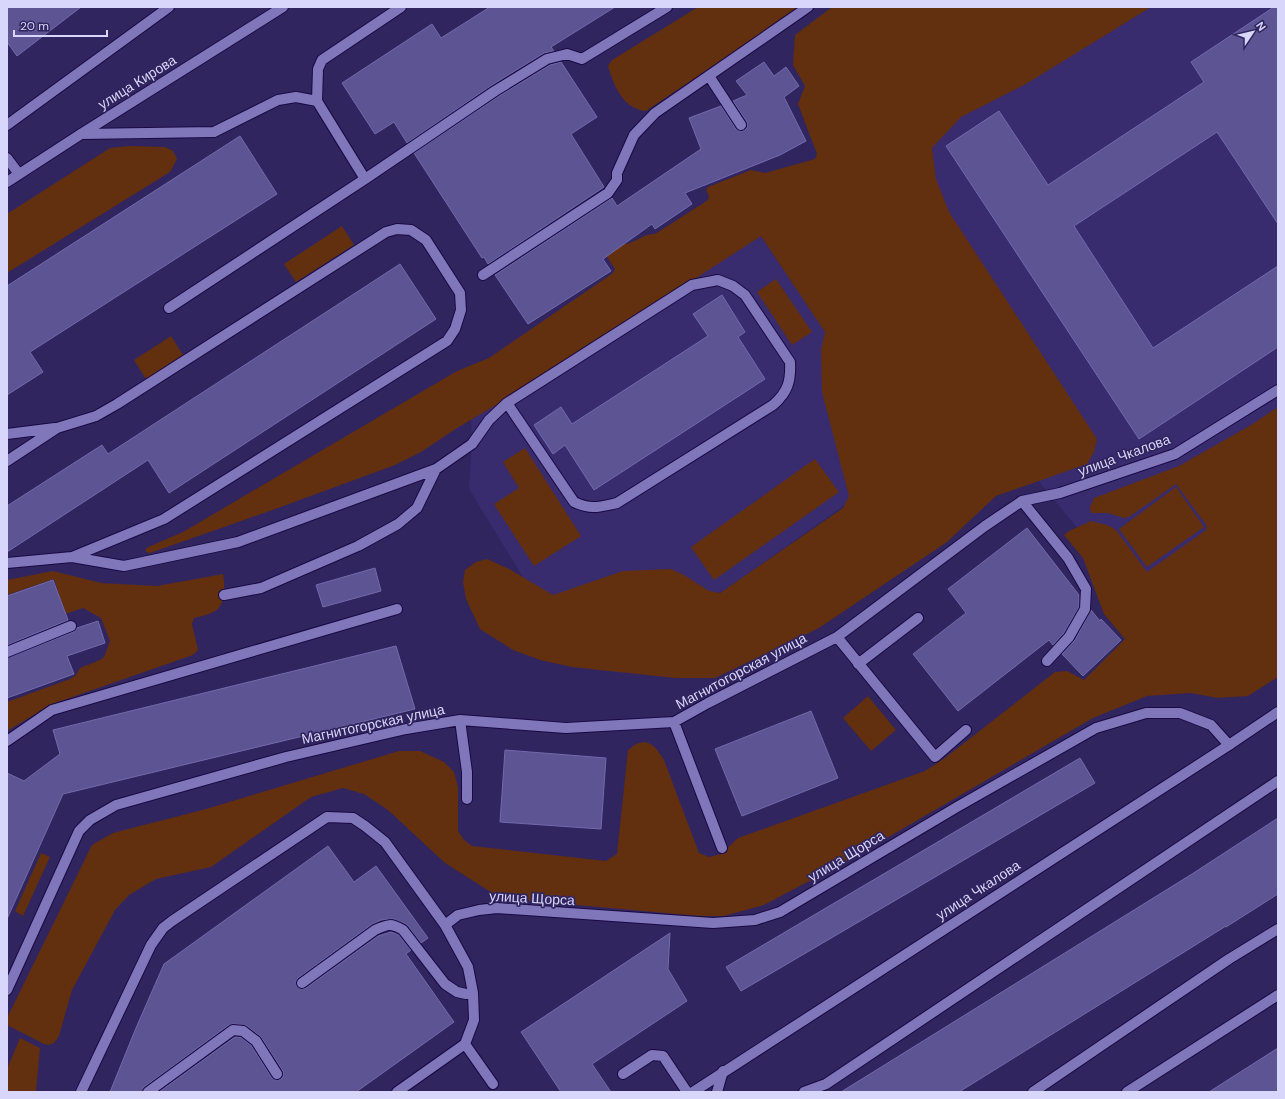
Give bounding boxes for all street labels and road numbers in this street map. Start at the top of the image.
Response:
street label: улица Кирова [95,51,180,113]
street label: улица Чкалова [1075,430,1173,480]
street label: Магнитогорская улица [672,629,810,713]
street label: Магнитогорская улица [300,700,446,748]
street label: улица Щорса [805,826,888,886]
street label: улица Чкалова [932,856,1024,924]
street label: улица Щорса [489,887,575,909]

